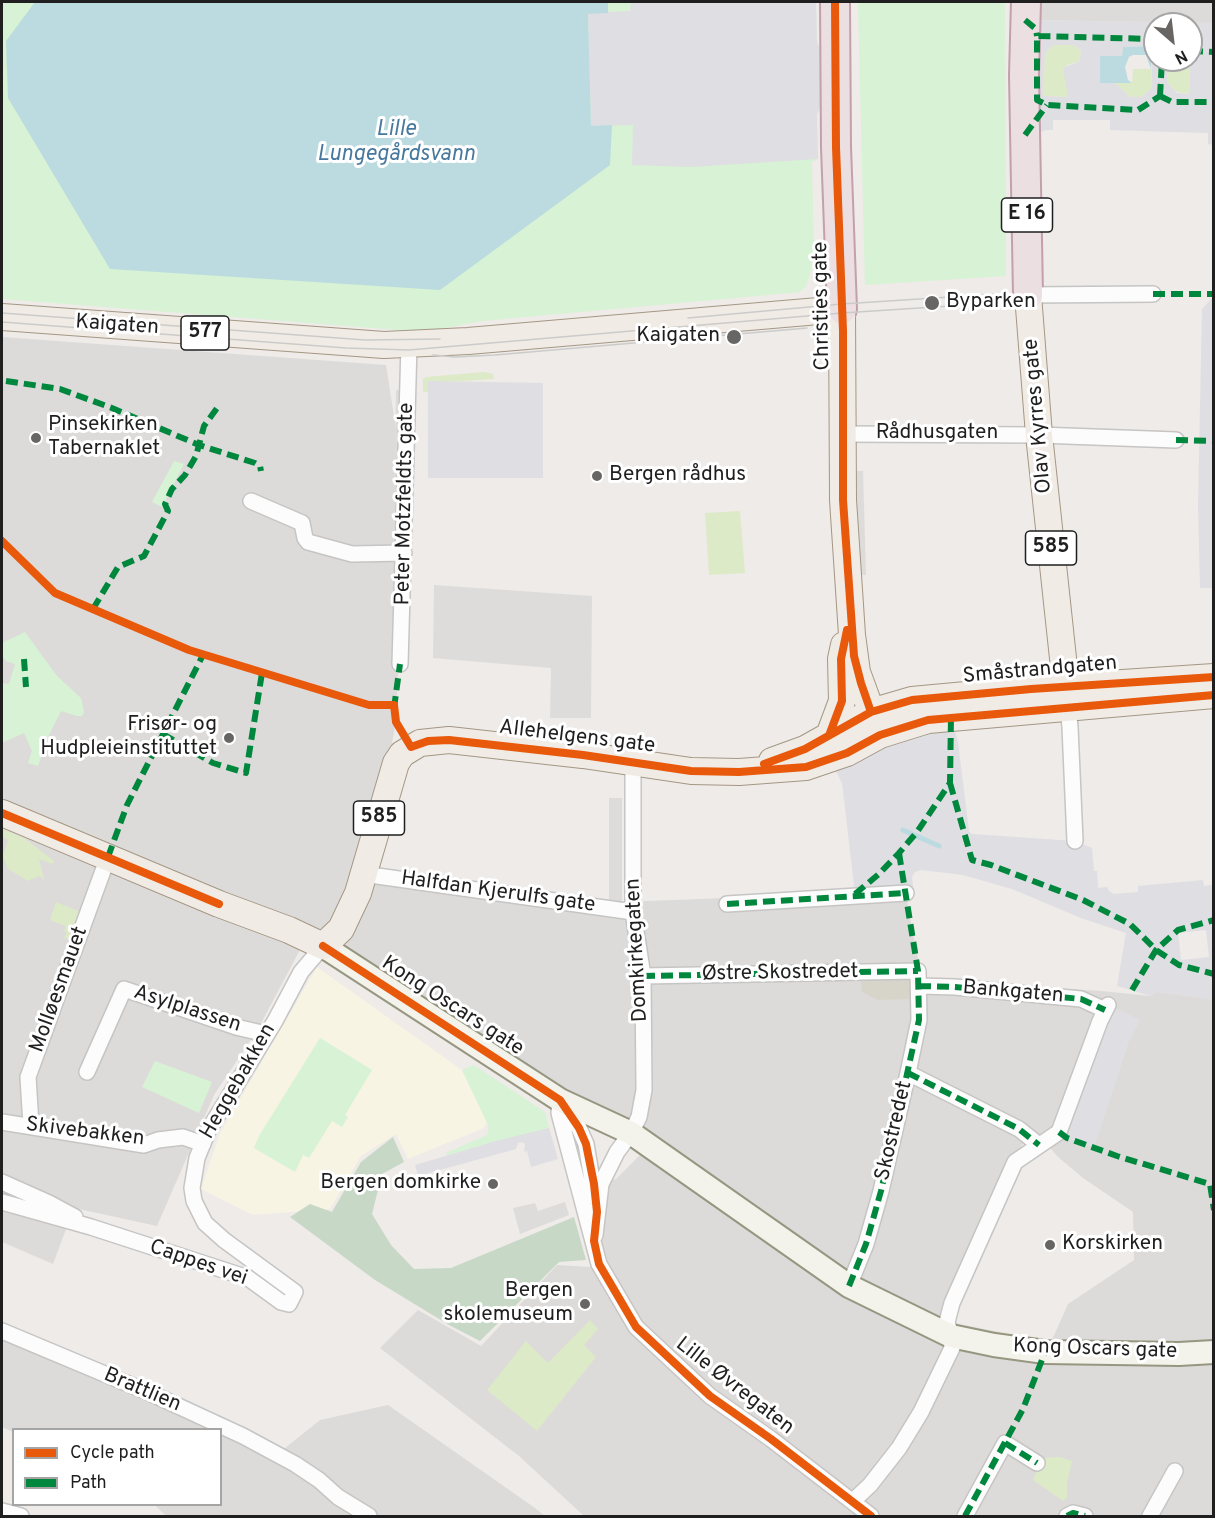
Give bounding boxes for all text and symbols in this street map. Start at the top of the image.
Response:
north arrow [1143,12,1203,72]
text: N [1171,45,1190,68]
water label: Lille Lungegårdsvann [317,118,475,170]
road number: E 16 [1002,198,1052,232]
street label: Christies gate [809,241,837,371]
place label: Byparken [946,290,1036,316]
marker: Byparken [923,294,941,312]
street label: Kaigaten [74,311,160,341]
road number: 577 [181,316,229,350]
place label: Kaigaten [636,324,720,350]
marker: Kaigaten [725,328,743,346]
street label: Olav Kyrres gate [1020,338,1058,494]
street label: Peter Motzfeldts gate [392,402,420,606]
place label: Pinsekirken Tabernaklet [48,413,160,463]
street label: Rådhusgaten [876,421,998,447]
marker: Pinsekirken Tabernaklet [29,431,43,445]
place label: Bergen rådhus [609,463,746,489]
marker: Bergen rådhus [590,469,604,483]
road number: 585 [1026,531,1076,565]
street label: Småstrandgaten [962,652,1118,690]
place label: Frisør- og Hudpleieinstituttet [40,713,217,763]
street label: Allehelgens gate [498,716,656,760]
marker: Frisør- og Hudpleieinstituttet [222,731,236,745]
road number: 585 [354,801,404,835]
street label: Halfdan Kjerulfs gate [399,867,597,919]
street label: Domkirkegaten [622,877,654,1023]
street label: Molløesmauet [26,924,94,1056]
street label: Kong Oscars gate [376,952,528,1062]
street label: Østre Skostredet [701,960,859,988]
street label: Bankgaten [961,976,1065,1010]
street label: Asylplassen [130,981,244,1039]
street label: Heggebakken [196,1020,282,1144]
street label: Skostredet [871,1079,919,1183]
street label: Skivebakken [24,1113,146,1153]
place label: Bergen domkirke [320,1171,481,1197]
marker: Bergen domkirke [486,1177,500,1191]
place label: Korskirken [1062,1232,1163,1258]
street label: Cappes vei [146,1235,250,1293]
marker: Korskirken [1043,1238,1057,1252]
place label: Bergen skolemuseum [444,1279,573,1329]
marker: Bergen skolemuseum [578,1297,592,1311]
street label: Lille Øvregaten [670,1333,798,1441]
street label: Kong Oscars gate [1012,1335,1178,1365]
street label: Brattlien [100,1363,184,1419]
legend [12,1428,222,1506]
text: Cycle path [70,1442,155,1465]
text: Path [70,1472,107,1495]

